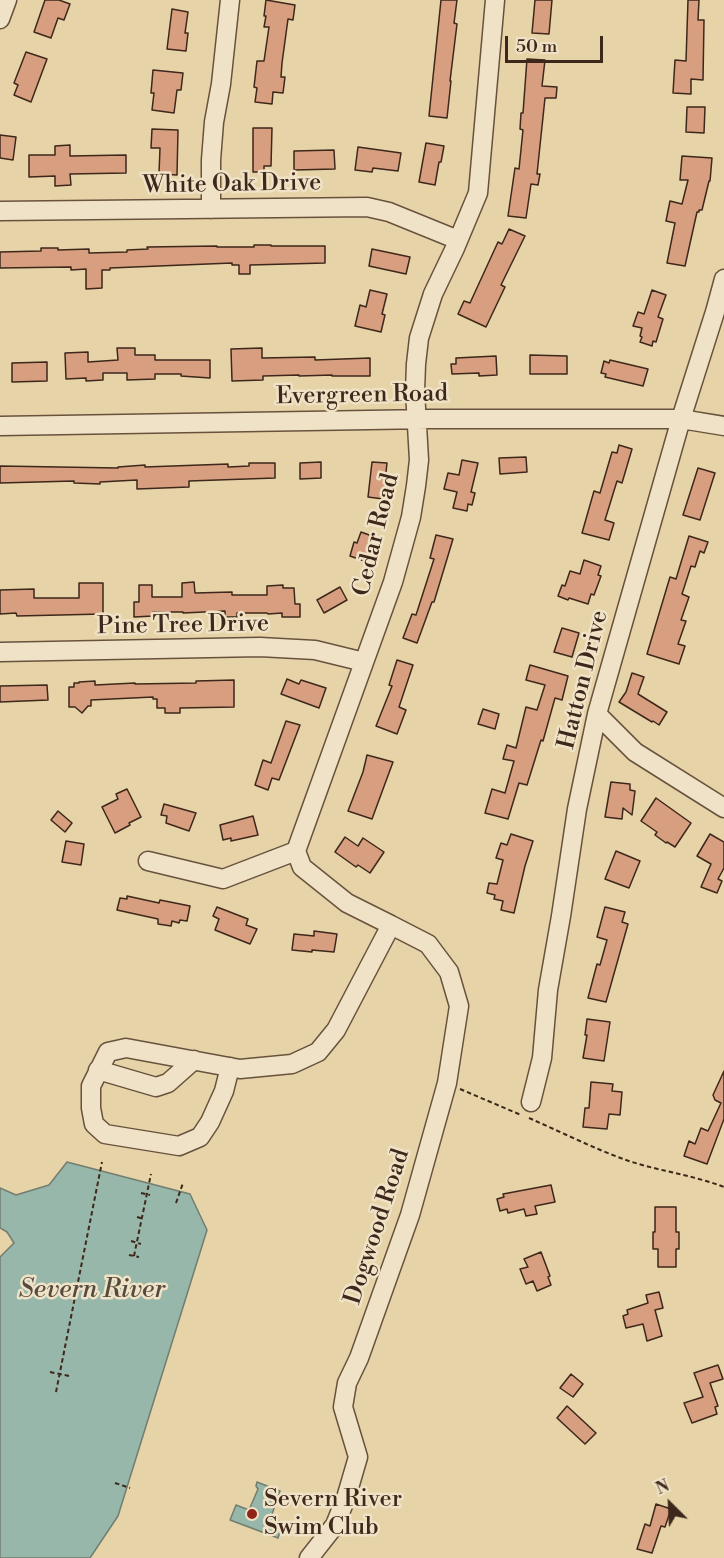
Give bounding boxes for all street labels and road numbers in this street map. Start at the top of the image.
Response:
street label: White Oak Drive [142,169,322,201]
street label: Evergreen Road [276,380,448,412]
street label: Cedar Road [348,471,406,599]
street label: Hatton Drive [553,608,615,752]
street label: Pine Tree Drive [97,610,269,642]
street label: Dogwood Road [339,1145,417,1309]

